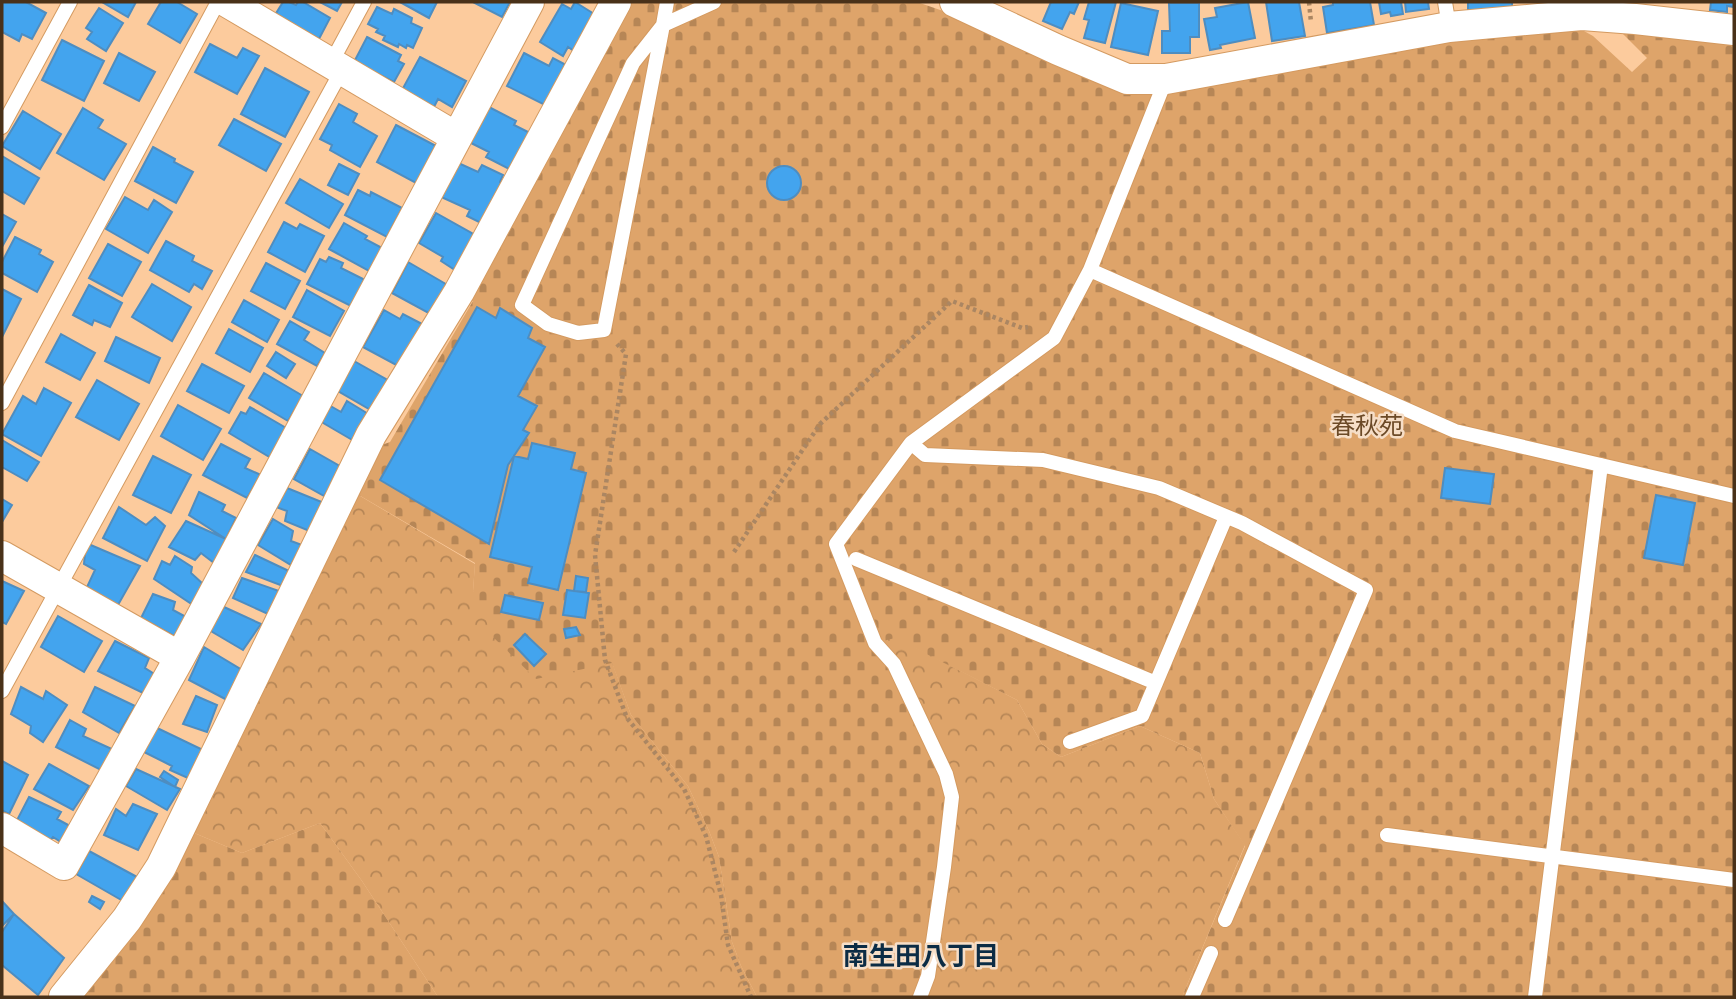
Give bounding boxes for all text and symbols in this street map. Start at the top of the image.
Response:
park label: 春秋苑 [1331,412,1403,440]
district label: 南生田八丁目 [843,941,999,971]

